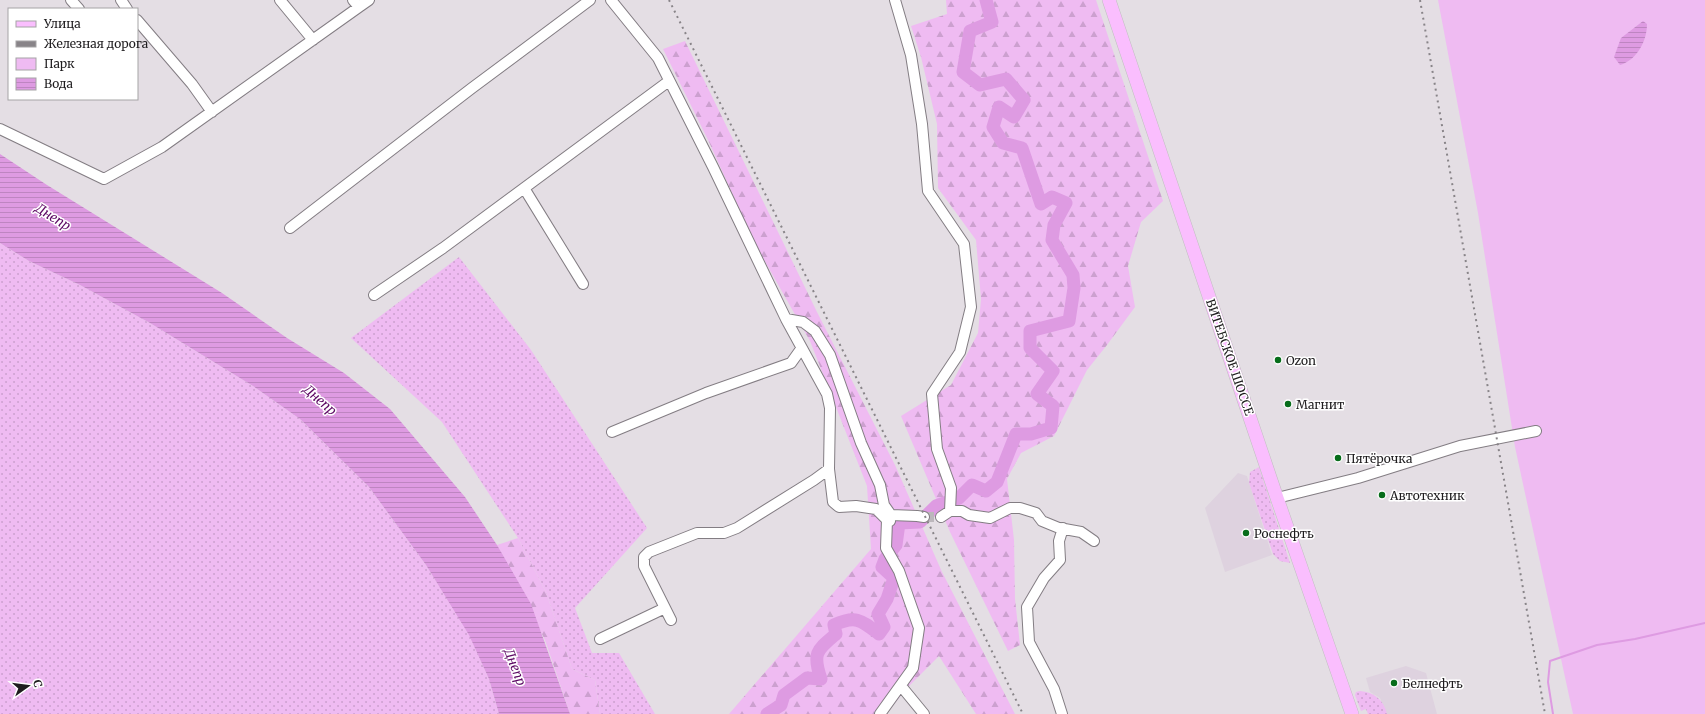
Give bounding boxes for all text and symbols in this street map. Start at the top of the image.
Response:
legend [8,8,138,100]
text: Улица [43,16,81,31]
text: Железная дорога [44,36,149,51]
text: Парк [44,56,75,71]
text: Вода [44,76,74,91]
water label: Днепр [31,199,74,234]
street label: ВИТЕБСКОЕ ШОССЕ [1203,297,1257,418]
place label: Ozon [1286,353,1316,368]
marker: Ozon [1273,355,1283,365]
water label: Днепр [299,380,340,419]
place label: Магнит [1296,397,1344,412]
marker: Магнит [1283,399,1293,409]
place label: Пятёрочка [1346,451,1413,466]
marker: Пятёрочка [1333,453,1343,463]
place label: Автотехник [1389,488,1465,503]
marker: Автотехник [1377,490,1387,500]
place label: Роснефть [1254,526,1314,541]
marker: Роснефть [1241,528,1251,538]
water label: Днепр [500,645,530,688]
north arrow [8,666,48,706]
place label: Белнефть [1402,676,1463,691]
text: С [30,678,45,689]
marker: Белнефть [1389,678,1399,688]

